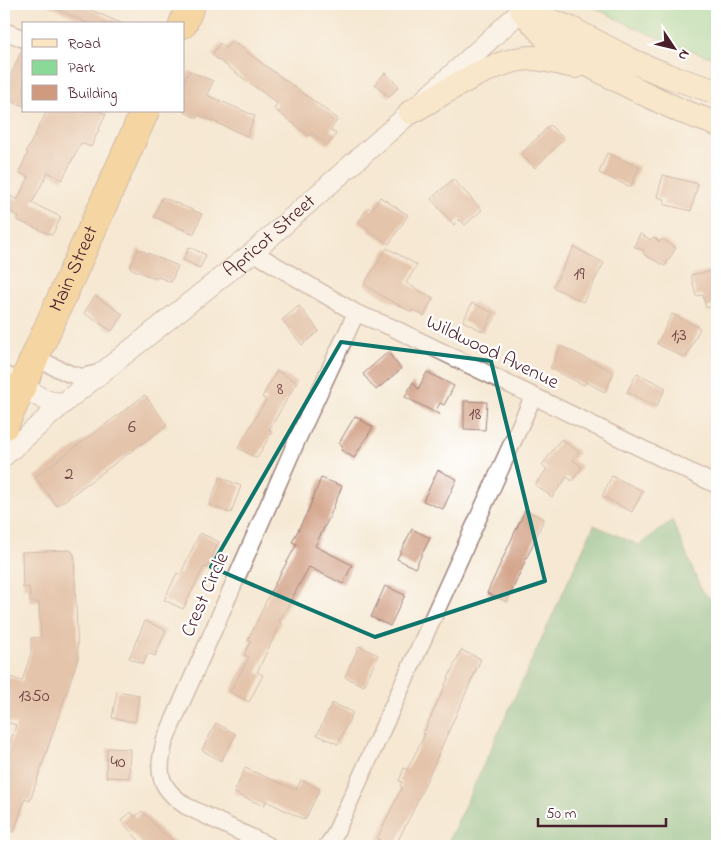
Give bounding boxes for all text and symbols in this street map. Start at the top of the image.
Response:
legend [22,22,185,112]
north arrow [648,22,698,72]
text: Road [68,33,101,55]
text: N [672,45,695,64]
text: Park [68,57,96,79]
text: Building [67,83,117,106]
street label: Apricot Street [217,188,323,285]
street label: Main Street [42,221,106,317]
house number: 19 [573,262,585,288]
street label: Wildwood Avenue [421,308,563,398]
house number: 1;3 [671,323,687,349]
house number: 8 [277,377,284,403]
house number: 18 [469,402,481,428]
house number: 6 [128,415,136,441]
house number: 2 [65,462,74,488]
street label: Crest Circle [174,548,238,642]
house number: 1350 [18,684,50,710]
house number: 40 [110,750,126,776]
scale bar [538,795,666,827]
text: 50 m [546,803,577,825]

